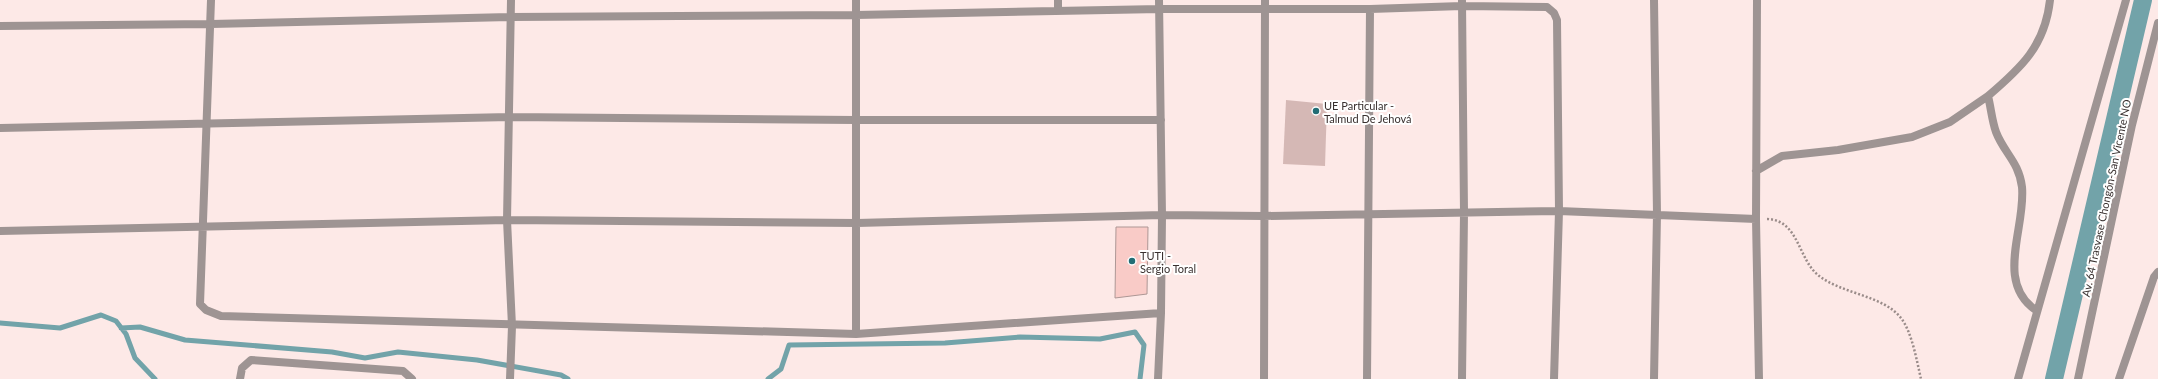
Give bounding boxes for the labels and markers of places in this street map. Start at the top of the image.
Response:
place label: UE Particular - Talmud De Jehová [1324,99,1412,125]
marker: UE Particular - Talmud De Jehová [1311,106,1321,116]
place label: TUTI - Sergio Toral [1140,249,1196,275]
marker: TUTI - Sergio Toral [1127,256,1137,266]

